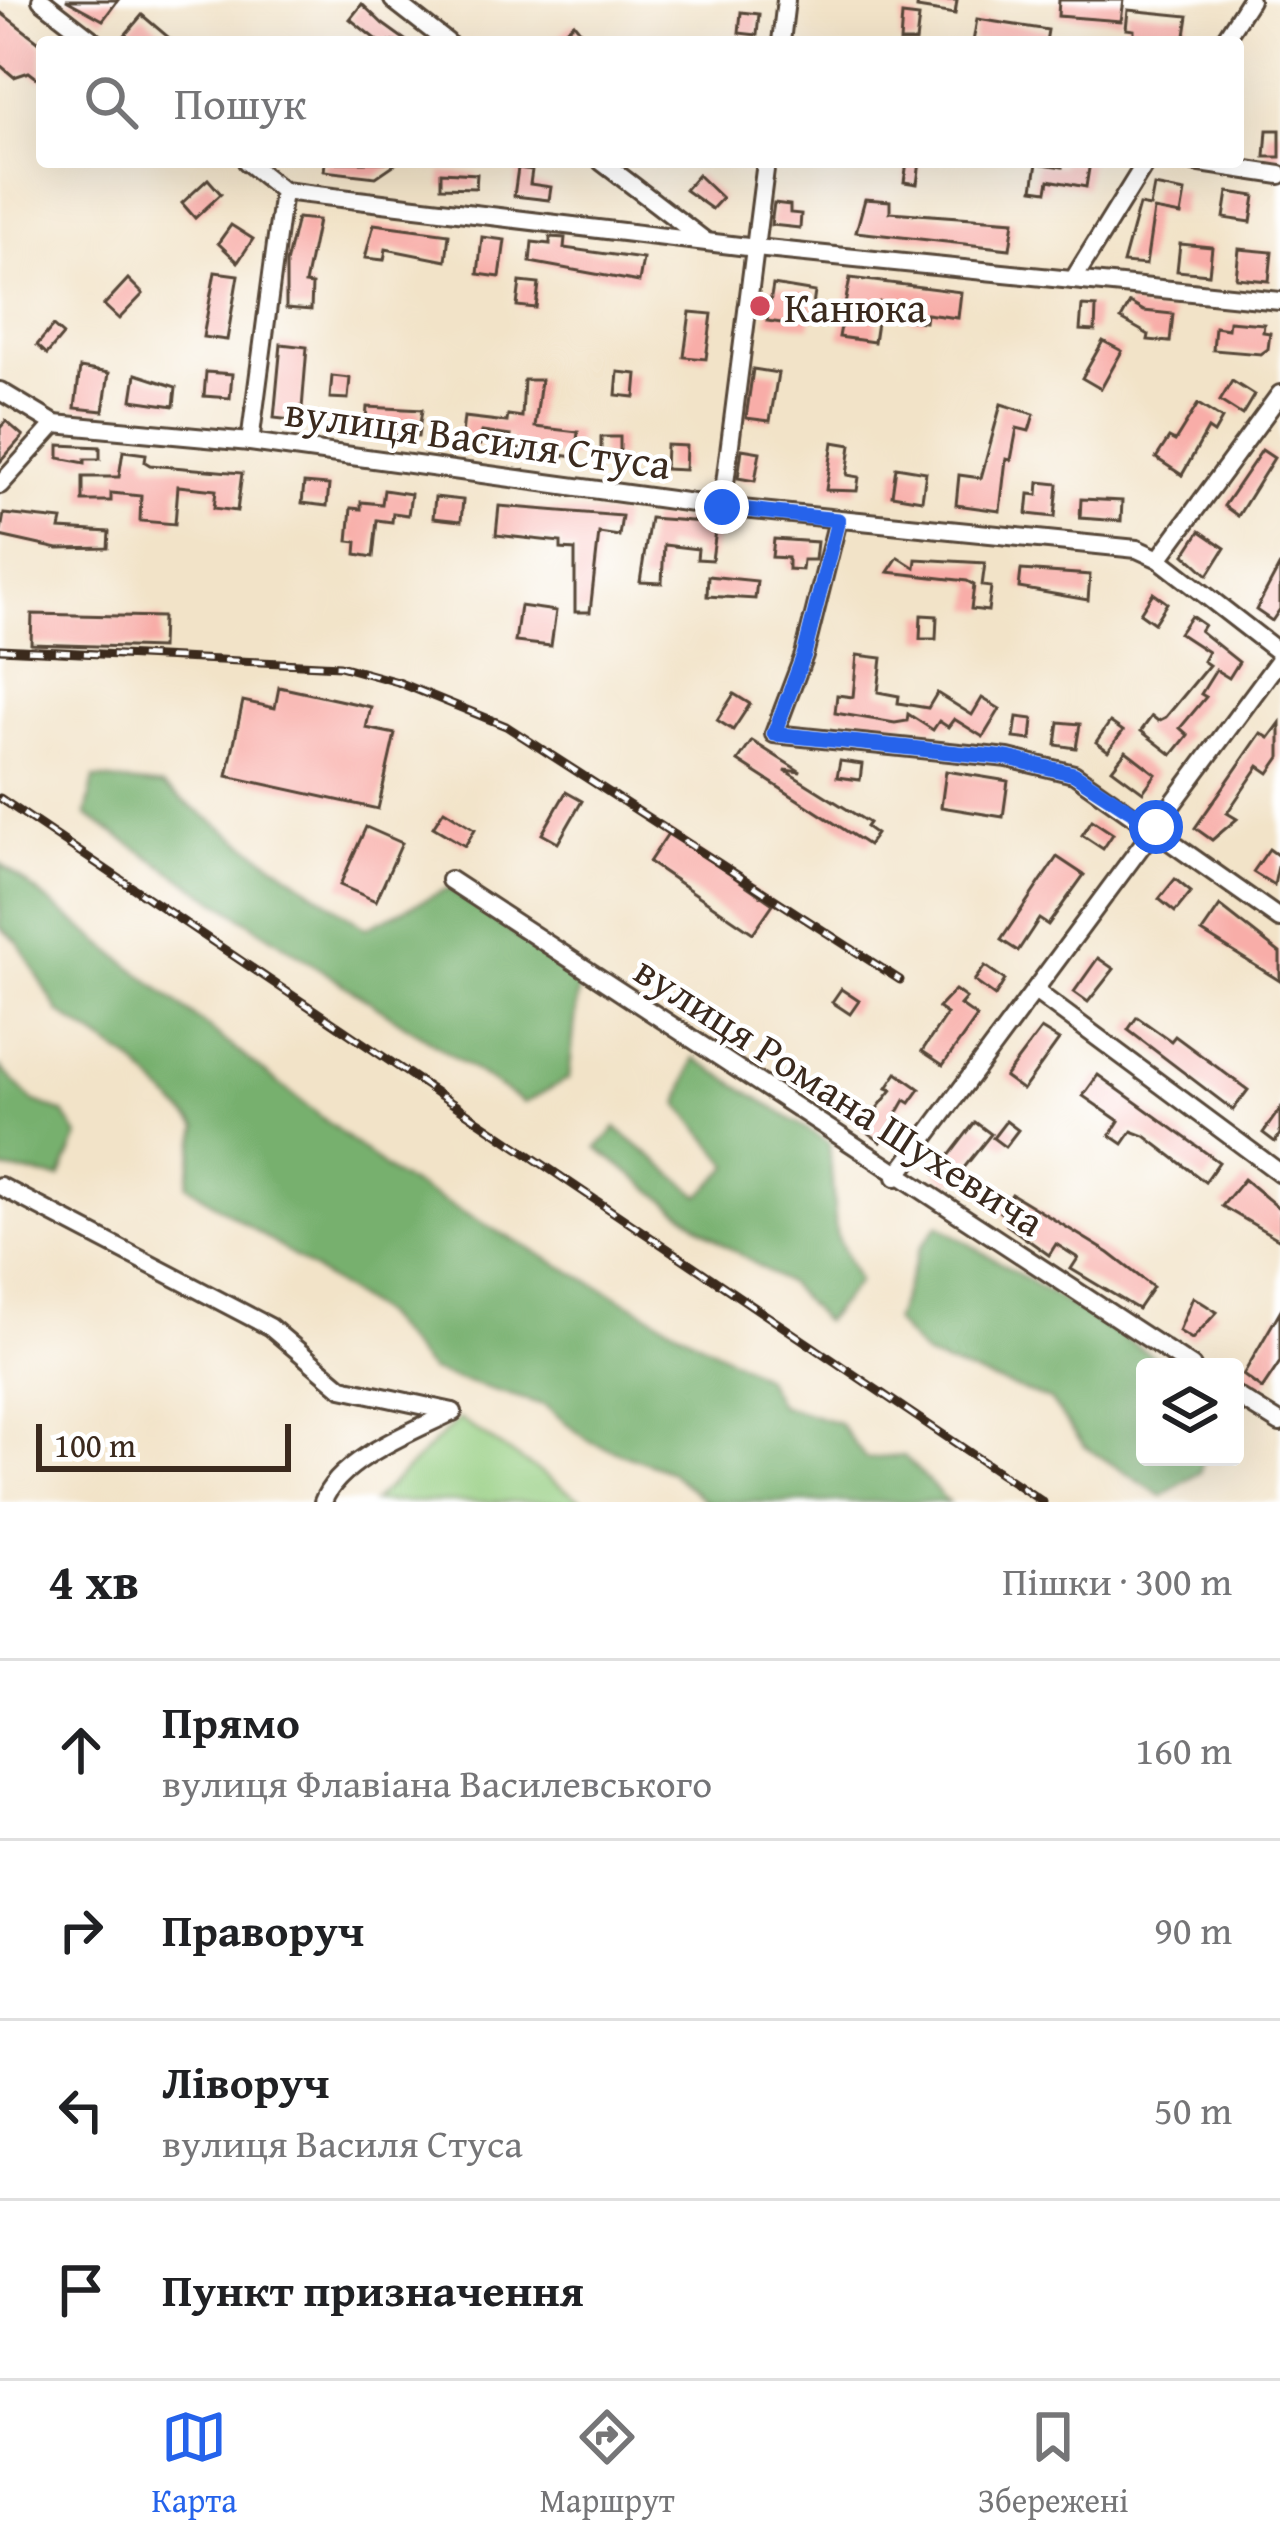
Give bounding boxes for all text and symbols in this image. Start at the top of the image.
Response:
search box [36,36,1244,168]
icon: search [78,69,144,135]
text: Пошук [174,70,307,135]
place label: Канюка [784,276,927,337]
marker: Канюка [747,293,773,319]
street label: вулиця Василя Стуса [281,380,675,494]
route end [695,480,749,534]
route start [1129,800,1183,854]
street label: вулиця Романа Шухевича [623,939,1057,1251]
map controls [1136,1358,1244,1466]
button: layers [1136,1358,1244,1466]
scale bar [36,1418,291,1471]
text: 100 m [54,1421,136,1469]
text: 4 хв [48,1543,139,1618]
text: Пішки · 300 m [1002,1552,1232,1609]
text: Прямо [162,1689,300,1754]
icon: ahead [48,1717,114,1783]
text: 160 m [1135,1721,1232,1778]
text: вулиця Флавіана Василевського [162,1754,712,1811]
icon: right [48,1897,114,1963]
text: Праворуч [162,1897,364,1962]
text: 90 m [1154,1901,1232,1958]
text: Ліворуч [162,2049,330,2114]
icon: left [48,2077,114,2143]
text: 50 m [1154,2081,1232,2138]
text: вулиця Василя Стуса [162,2114,523,2171]
icon: arrive [48,2257,114,2323]
text: Пункт призначення [162,2257,584,2322]
tab: Карта [151,2404,237,2524]
tab: Маршрут [540,2404,675,2524]
tab: Збережені [978,2404,1129,2524]

